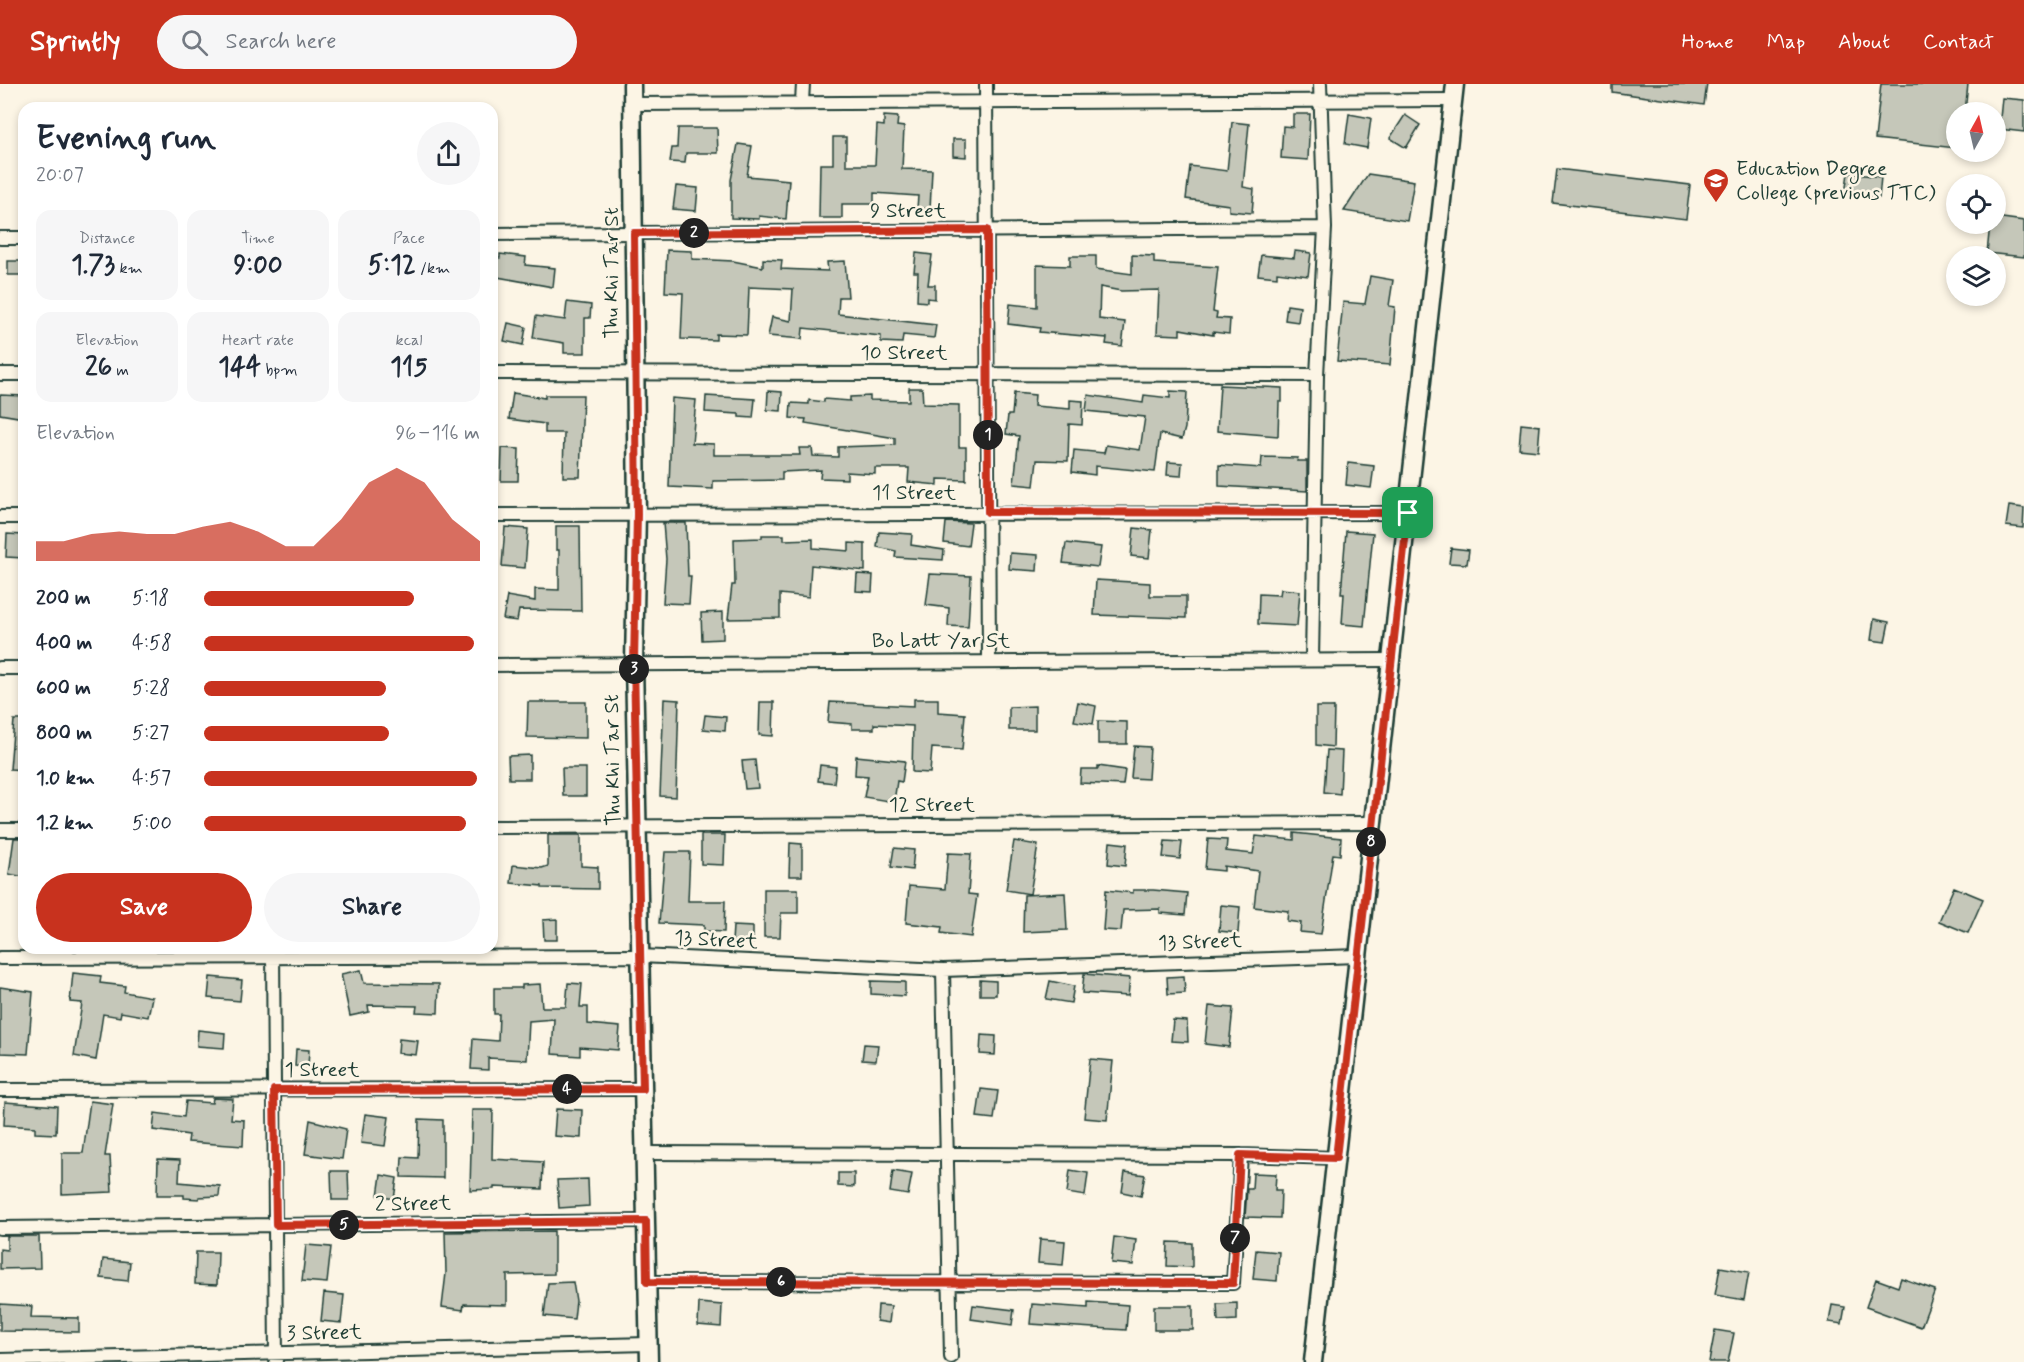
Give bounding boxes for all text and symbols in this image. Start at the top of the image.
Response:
search box [157,15,577,69]
text: Sprintly [30,24,121,61]
icon: search [178,26,211,59]
text: Search here [226,28,336,56]
text: Home [1682,28,1734,56]
text: Map [1767,28,1805,56]
text: About [1838,28,1890,56]
text: Contact [1923,28,1994,56]
north arrow [1946,102,2006,162]
map controls [1946,102,2006,306]
text: Evening run [36,117,216,161]
button: share [417,122,480,185]
place label: Education Degree College (previous TTC) [1736,155,1936,207]
text: 20:07 [36,162,84,189]
school or university icon: Education Degree College (previous TTC) [1701,166,1731,204]
button: locate [1946,174,2006,234]
street label: 9 Street [870,197,947,225]
street label: Thu Khi Tar St [598,207,626,339]
pin: 2 [679,218,709,248]
text: 2 [690,222,698,243]
text: Distance [79,228,135,249]
text: Time [241,228,275,249]
text: Pace [393,228,425,249]
button: layers [1946,246,2006,306]
text: 1.73 [71,249,115,283]
text: 9:00 [233,249,283,283]
text: 5:12 [368,249,416,283]
text: km [115,258,143,279]
text: /km [416,258,450,279]
text: Elevation [76,330,139,351]
text: Heart rate [222,330,294,351]
text: kcal [396,330,422,351]
street label: 10 Street [860,339,948,367]
text: 26 [85,351,112,385]
text: 144 [218,351,261,385]
text: 115 [390,351,428,385]
text: m [112,360,129,381]
text: bpm [261,360,298,381]
text: Elevation [36,420,115,447]
text: 96–116 m [395,420,480,447]
pin: 1 [973,420,1003,450]
text: 1 [984,424,992,445]
street label: 11 Street [872,479,957,507]
pin [1382,487,1433,538]
icon: arrive [1391,496,1424,529]
text: 200 m [36,585,91,612]
text: 5:18 [132,585,169,612]
street label: Bo Latt Yar St [872,627,1011,655]
text: 400 m [36,630,92,657]
text: 4:58 [132,630,172,657]
pin: 3 [619,654,649,684]
text: 3 [630,658,638,679]
text: 600 m [36,675,91,702]
text: 5:28 [132,675,170,702]
street label: Thu Khi Tar St [598,694,628,826]
text: 800 m [36,720,92,747]
text: 5:27 [132,720,169,747]
text: 1.0 km [36,765,95,792]
text: 4:57 [132,765,171,792]
street label: 12 Street [889,791,976,819]
text: 1.2 km [36,810,93,837]
text: 5:00 [132,810,172,837]
pin: 8 [1356,827,1386,857]
text: 8 [1366,831,1376,852]
button: Save [36,873,252,942]
button: Share [264,873,480,942]
street label: 13 Street [673,924,759,956]
street label: 13 Street [1157,927,1243,957]
street label: 1 Street [284,1056,360,1084]
pin: 4 [552,1074,582,1104]
text: 4 [562,1078,572,1099]
street label: 2 Street [375,1189,452,1219]
pin: 5 [329,1210,359,1240]
text: 5 [339,1214,349,1235]
pin: 7 [1220,1223,1250,1253]
text: 7 [1230,1227,1240,1248]
pin: 6 [766,1267,796,1297]
text: 6 [777,1271,785,1292]
street label: 3 Street [286,1318,363,1348]

